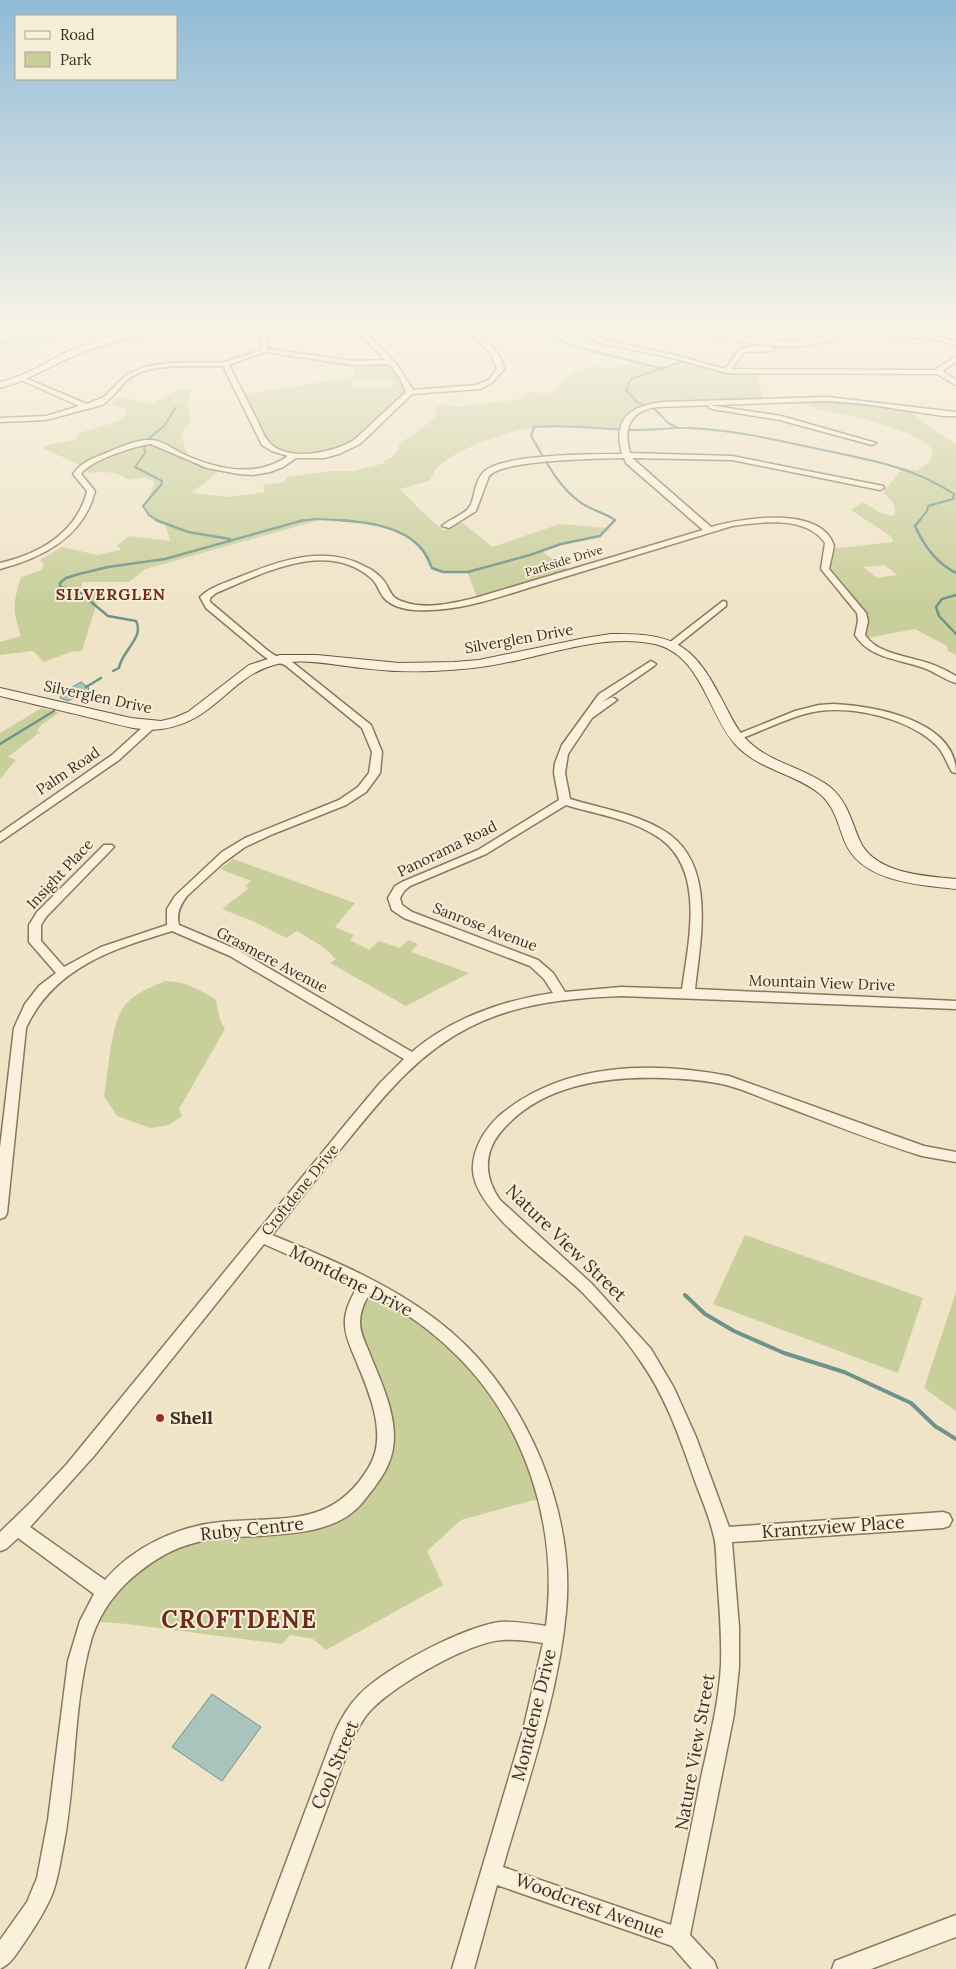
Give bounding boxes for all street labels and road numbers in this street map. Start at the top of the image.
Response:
street label: Parkside Drive [523,541,605,579]
street label: Silverglen Drive [463,620,575,657]
street label: Silverglen Drive [42,676,154,717]
street label: Palm Road [32,742,103,799]
street label: Panorama Road [394,816,500,881]
street label: Insight Place [22,835,97,913]
street label: Sanrose Avenue [430,898,540,955]
street label: Grasmere Avenue [213,922,331,997]
street label: Mountain View Drive [748,970,896,995]
street label: Croftdene Drive [257,1140,342,1239]
street label: Nature View Street [501,1179,632,1306]
street label: Montdene Drive [286,1240,417,1322]
street label: Krantzview Place [761,1510,906,1543]
street label: Ruby Centre [199,1512,305,1545]
street label: Montdene Drive [506,1646,561,1783]
street label: Nature View Street [669,1672,720,1832]
street label: Cool Street [306,1717,364,1813]
street label: Woodcrest Avenue [512,1868,668,1943]

